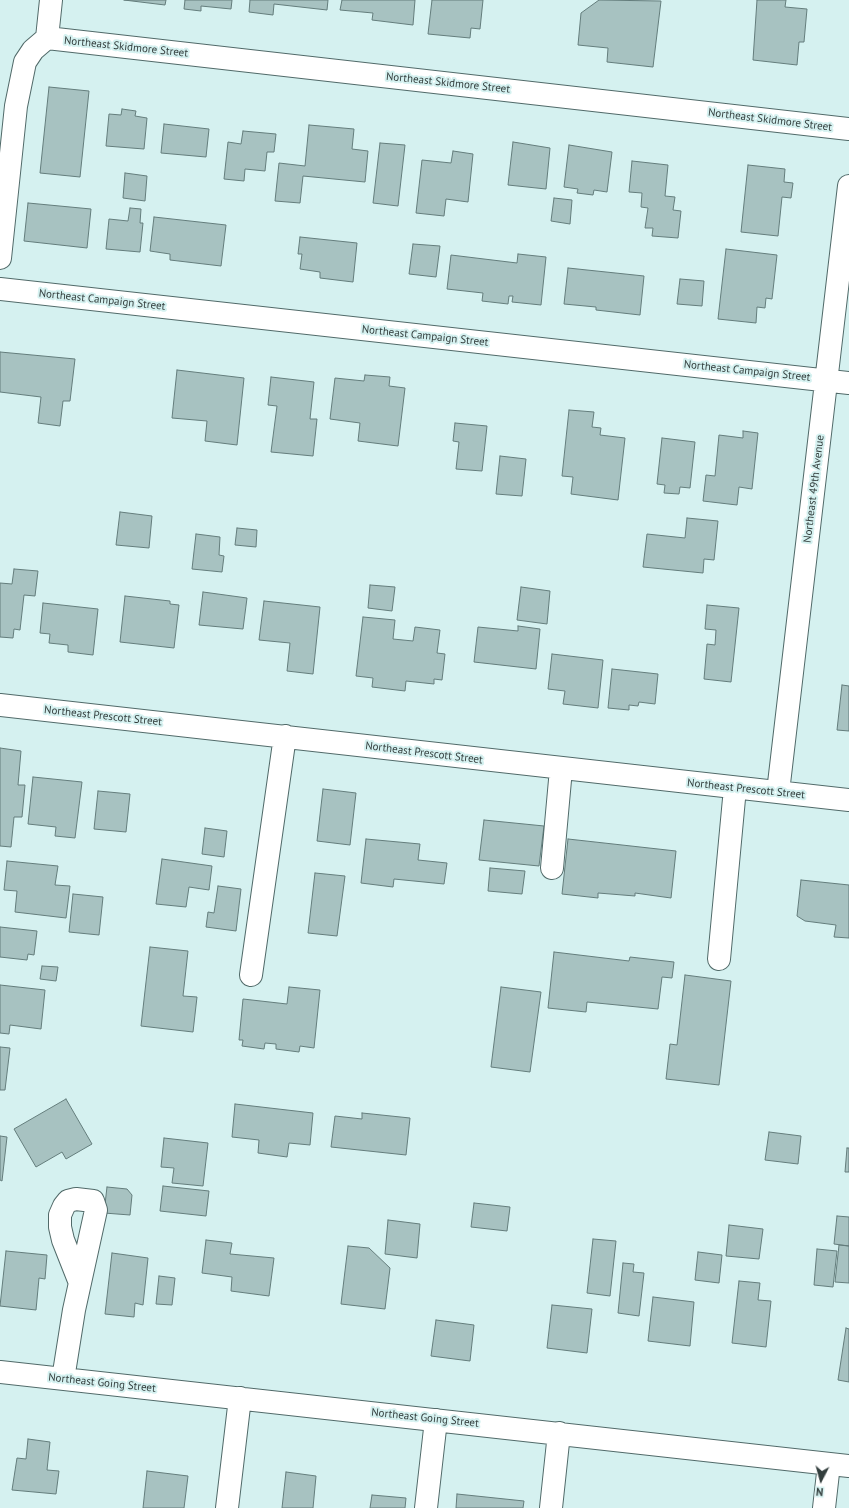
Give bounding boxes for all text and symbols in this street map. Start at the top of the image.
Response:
street label: Northeast Skidmore Street [63,34,189,60]
street label: Northeast Skidmore Street [385,70,511,96]
street label: Northeast Skidmore Street [707,106,833,134]
street label: Northeast Campaign Street [38,287,166,313]
street label: Northeast Campaign Street [361,323,489,349]
street label: Northeast Campaign Street [683,358,811,384]
street label: Northeast 49th Avenue [801,434,827,544]
street label: Northeast Prescott Street [43,703,163,729]
street label: Northeast Prescott Street [365,739,483,767]
street label: Northeast Prescott Street [686,776,806,802]
street label: Northeast Going Street [48,1371,156,1395]
street label: Northeast Going Street [371,1406,479,1430]
north arrow [801,1460,841,1500]
text: N [815,1485,824,1499]

